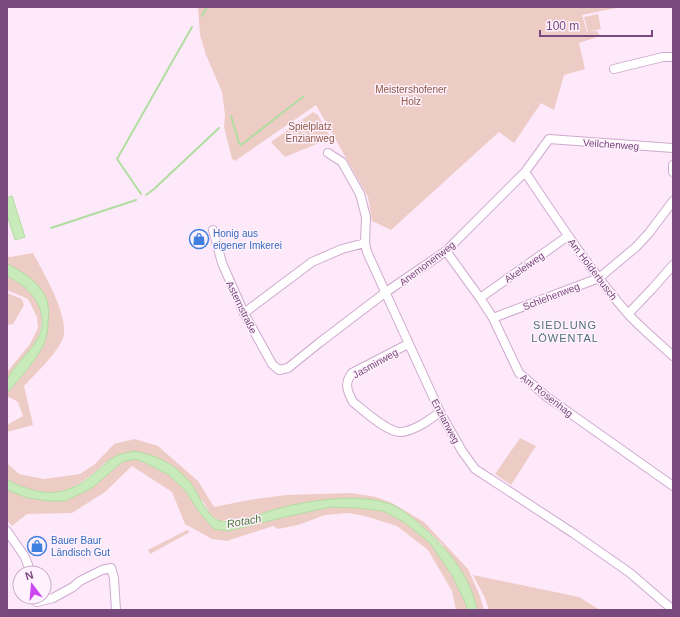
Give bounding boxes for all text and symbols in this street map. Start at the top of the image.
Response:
scale bar [540,12,652,38]
text: 100 m [546,19,579,33]
park label: Meistershofener Holz [375,84,448,107]
park label: Spielplatz Enzianweg [286,121,334,144]
street label: Veilchenweg [583,137,639,152]
shop icon: Honig aus eigener Imkerei [188,228,210,250]
place label: Honig aus eigener Imkerei [213,228,282,251]
street label: Am Holderbusch [566,236,619,302]
street label: Anemonenweg [397,239,457,288]
street label: Akeleiweg [502,250,546,285]
street label: Asternstraße [224,279,259,336]
street label: Schlehenweg [521,281,581,312]
district label: SIEDLUNG LÖWENTAL [531,319,599,344]
street label: Jasminweg [351,346,400,380]
street label: Am Rosenhag [518,372,575,419]
street label: Enzianweg [429,397,462,445]
water label: Rotach [226,512,262,530]
shop icon: Bauer Baur Ländisch Gut [26,535,48,557]
place label: Bauer Baur Ländisch Gut [51,535,110,558]
north arrow [12,565,52,605]
text: N [24,569,35,582]

